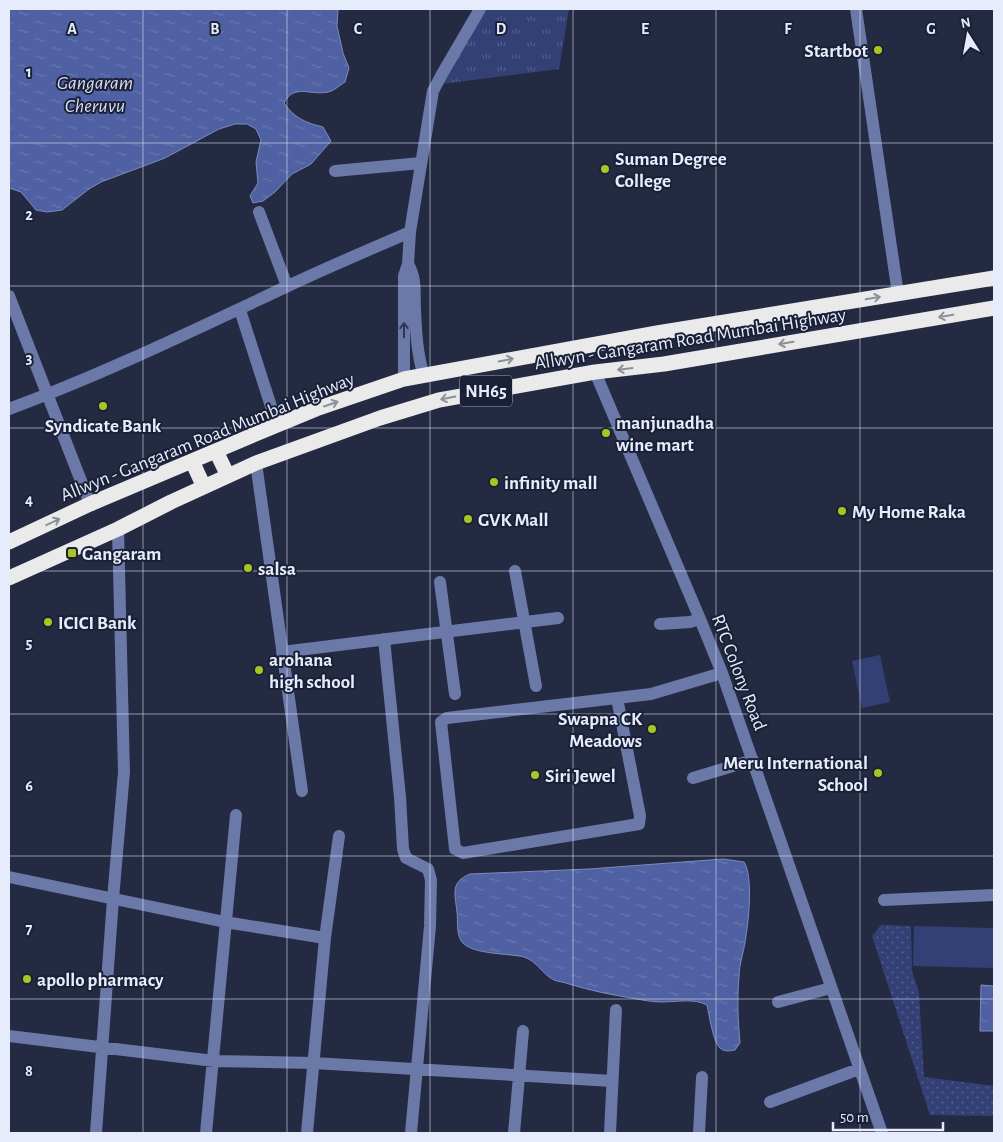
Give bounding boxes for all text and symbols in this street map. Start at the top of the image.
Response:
north arrow [943,10,993,60]
text: N [960,15,972,31]
text: A [67,21,77,37]
text: B [210,21,220,37]
text: C [354,21,363,37]
text: D [496,21,507,37]
text: E [641,21,649,37]
text: F [784,21,792,37]
text: G [926,21,936,37]
place label: Startbot [804,42,869,61]
marker: Startbot [872,44,884,56]
text: 1 [26,64,32,80]
water label: Gangaram Cheruvu [57,73,133,116]
place label: Suman Degree College [615,150,727,191]
marker: Suman Degree College [599,163,611,175]
text: 2 [25,207,33,223]
one-way arrow [865,293,881,303]
street label: Allwyn - Gangaram Road Mumbai Highway [533,305,847,374]
one-way arrow [939,312,955,322]
one-way arrow [399,323,409,339]
one-way arrow [778,339,794,349]
text: 3 [26,350,33,366]
one-way arrow [497,355,513,364]
one-way arrow [618,364,634,374]
street label: Allwyn - Gangaram Road Mumbai Highway [58,370,357,505]
road number: NH65 [460,376,512,406]
one-way arrow [440,394,456,404]
one-way arrow [323,398,339,408]
marker: Syndicate Bank [97,400,109,412]
place label: manjunadha wine mart [616,414,714,455]
place label: Syndicate Bank [45,417,162,436]
marker: manjunadha wine mart [600,427,612,439]
place label: infinity mall [504,474,597,493]
marker: infinity mall [488,476,500,488]
text: 4 [25,492,33,508]
place label: My Home Raka [852,503,966,522]
marker: My Home Raka [836,505,848,517]
place label: GVK Mall [478,511,549,530]
marker: GVK Mall [462,513,474,525]
one-way arrow [45,516,60,526]
place label: Gangaram [82,545,161,564]
marker: Gangaram [66,547,78,559]
place label: salsa [258,560,296,579]
marker: salsa [242,562,254,574]
street label: RTC Colony Road [708,612,769,733]
place label: ICICI Bank [58,614,137,633]
marker: ICICI Bank [42,616,54,628]
text: 5 [26,635,33,651]
place label: arohana high school [269,651,355,692]
marker: arohana high school [253,664,265,676]
place label: Swapna CK Meadows [558,710,643,751]
marker: Swapna CK Meadows [646,723,658,735]
place label: Meru International School [723,754,868,795]
place label: Siri Jewel [545,767,616,786]
marker: Meru International School [872,767,884,779]
marker: Siri Jewel [529,769,541,781]
text: 6 [25,778,33,794]
text: 7 [26,921,33,937]
place label: apollo pharmacy [37,971,164,990]
marker: apollo pharmacy [21,973,33,985]
text: 8 [25,1063,33,1079]
scale bar [833,1100,943,1132]
text: 50 m [840,1110,869,1125]

